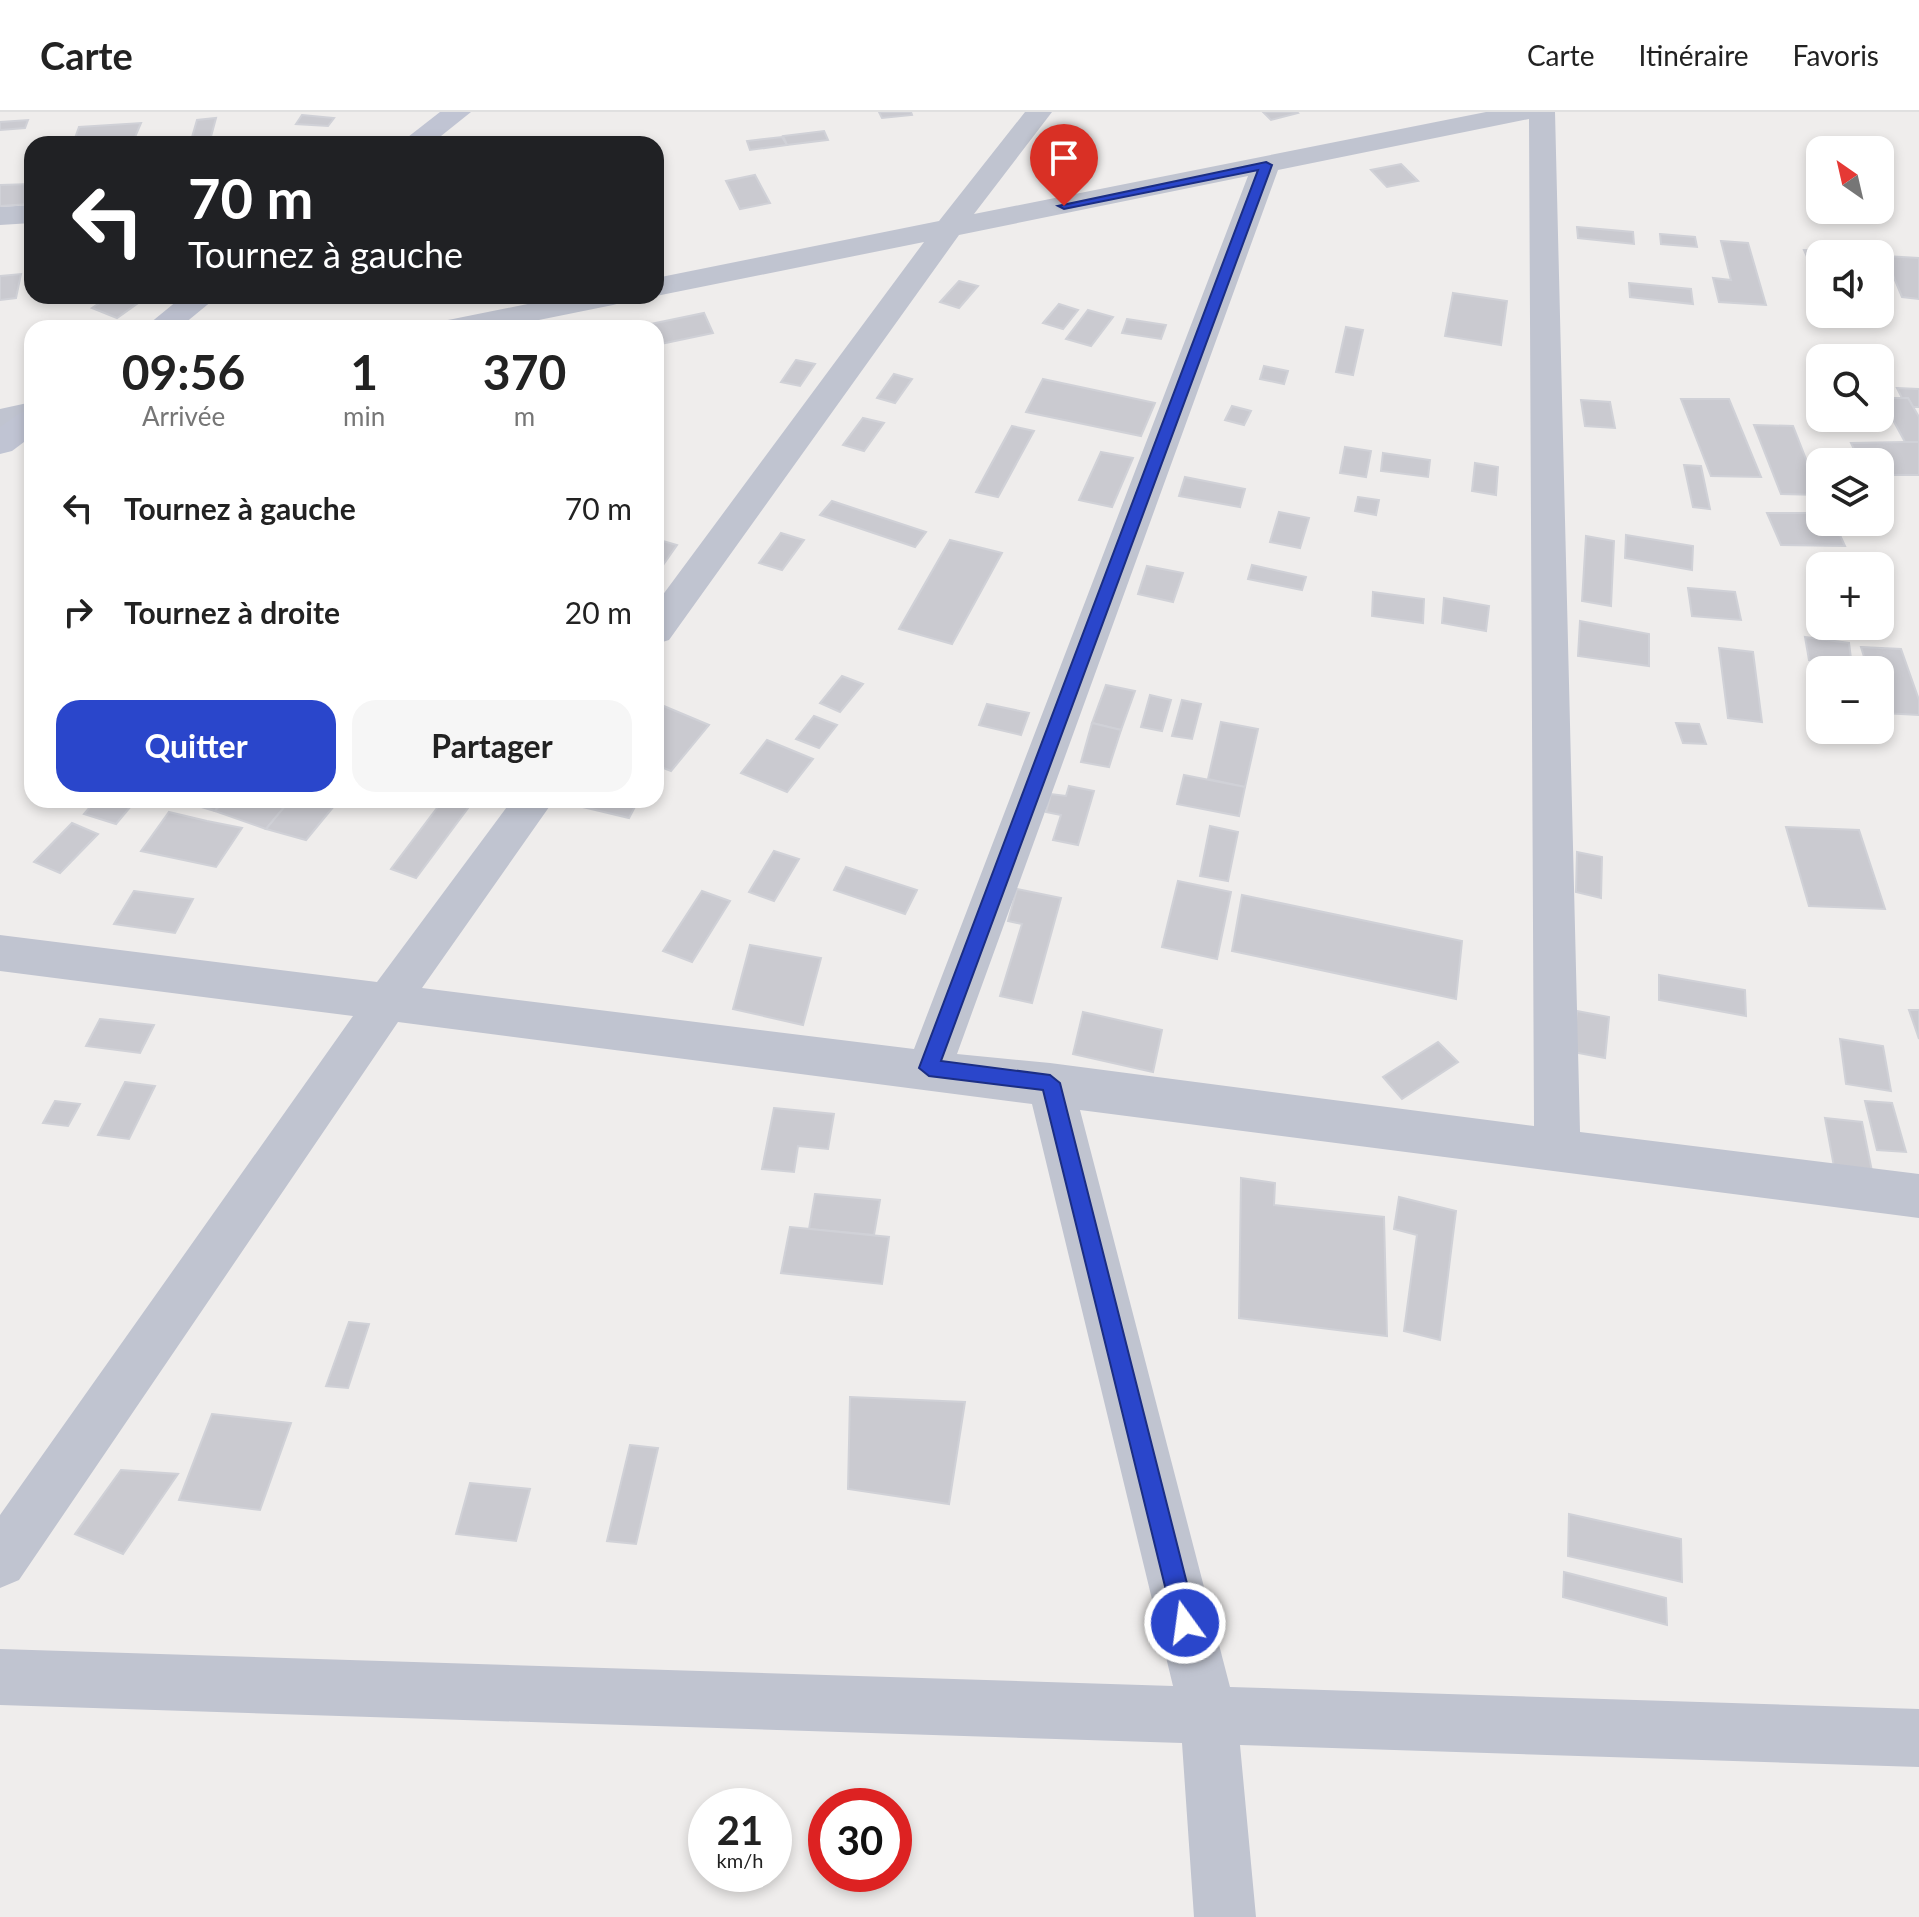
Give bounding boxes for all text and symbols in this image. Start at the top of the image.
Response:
text: Carte [40,32,133,78]
text: Carte [1527,38,1594,72]
text: Itinéraire [1638,38,1749,72]
text: Favoris [1793,38,1879,72]
pin [1030,124,1098,206]
icon: arrive [1042,136,1086,180]
north arrow [1806,136,1894,224]
map controls [1806,136,1894,744]
text: 70 m [188,164,313,231]
icon: left [56,168,160,272]
text: Tournez à gauche [188,232,463,276]
button: sound [1806,240,1894,328]
text: 09:56 [122,343,245,400]
text: 1 [350,343,378,400]
text: 370 [483,343,566,400]
button: search [1806,344,1894,432]
text: Arrivée [142,400,225,432]
text: min [343,400,385,432]
text: m [514,400,535,432]
button: layers [1806,448,1894,536]
icon: left [56,486,100,530]
text: Tournez à gauche [124,490,356,526]
text: 70 m [565,490,632,526]
button: + [1806,552,1894,640]
icon: right [56,590,100,634]
text: Tournez à droite [124,594,340,630]
text: 20 m [565,594,632,630]
button: − [1806,656,1894,744]
button: Quitter [56,700,336,792]
button: Partager [352,700,632,792]
position arrow [1143,1581,1227,1665]
speed limit sign: 30 [808,1788,912,1892]
text: 21 [717,1806,763,1854]
text: km/h [717,1848,763,1872]

